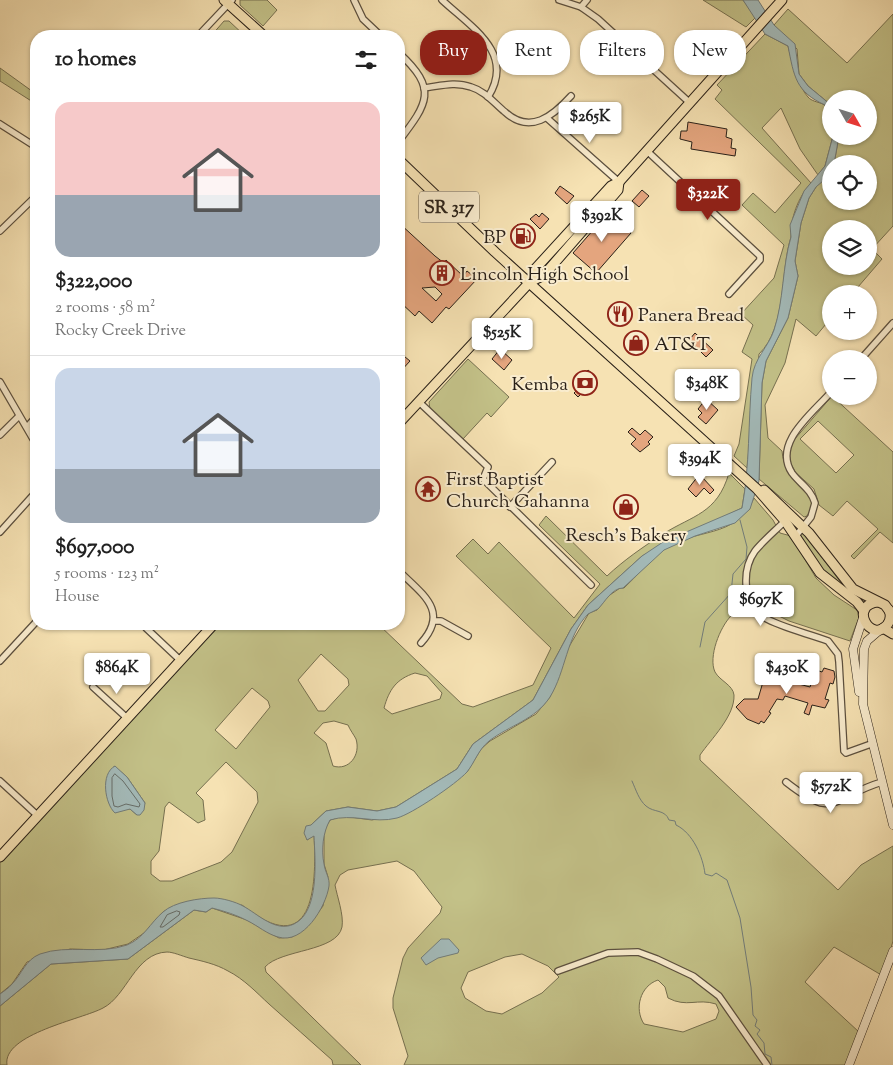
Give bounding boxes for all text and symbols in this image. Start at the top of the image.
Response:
chip: Buy [420,30,487,75]
chip: Rent [497,30,570,75]
chip: Filters [580,30,664,75]
chip: New [674,30,746,75]
text: 10 homes [55,45,136,75]
icon: filters [352,46,380,74]
north arrow [822,90,878,145]
map controls [822,90,877,405]
pin: $265K [555,102,625,144]
text: $265K [569,106,611,129]
icon: home [173,135,263,225]
button: locate [822,155,877,210]
pin: $322K [673,178,743,221]
text: $322K [687,183,729,206]
road number: SR 317 [419,192,479,222]
pin: $392K [567,200,637,243]
text: $392K [581,205,623,228]
button: layers [822,220,877,275]
fuel station icon: BP [510,223,536,249]
place label: BP [483,225,506,252]
building icon: Lincoln High School [429,260,455,286]
place label: Lincoln High School [460,262,629,289]
text: $322,000 [55,267,132,297]
button: + [822,285,877,340]
text: 2 rooms · 58 m² [55,297,155,320]
restaurant icon: Panera Bread [607,301,633,327]
place label: Panera Bread [638,303,744,330]
pin: $525K [467,318,537,360]
text: Rocky Creek Drive [55,320,186,343]
text: $525K [483,322,521,345]
shop icon: AT&T [623,330,649,356]
place label: AT&T [654,332,710,359]
button: − [822,350,877,405]
pin: $348K [672,368,742,411]
bank icon: Kemba [572,370,598,396]
place label: Kemba [512,372,568,399]
text: $348K [686,373,728,396]
icon: home [173,400,263,490]
pin: $394K [665,444,735,486]
text: $394K [679,448,721,471]
place label: First Baptist Church Gahanna [446,467,590,516]
temple icon: First Baptist Church Gahanna [415,476,441,502]
shop icon: Resch's Bakery [613,494,639,520]
place label: Resch's Bakery [566,523,687,550]
text: $697,000 [55,533,134,563]
text: 5 rooms · 123 m² [55,563,159,586]
pin: $697K [726,584,796,627]
text: House [55,586,99,609]
text: $697K [739,589,783,612]
pin: $864K [82,652,152,695]
pin: $430K [752,652,822,695]
text: $864K [95,657,139,680]
text: $430K [766,657,808,680]
pin: $572K [796,772,866,814]
text: $572K [811,776,851,799]

